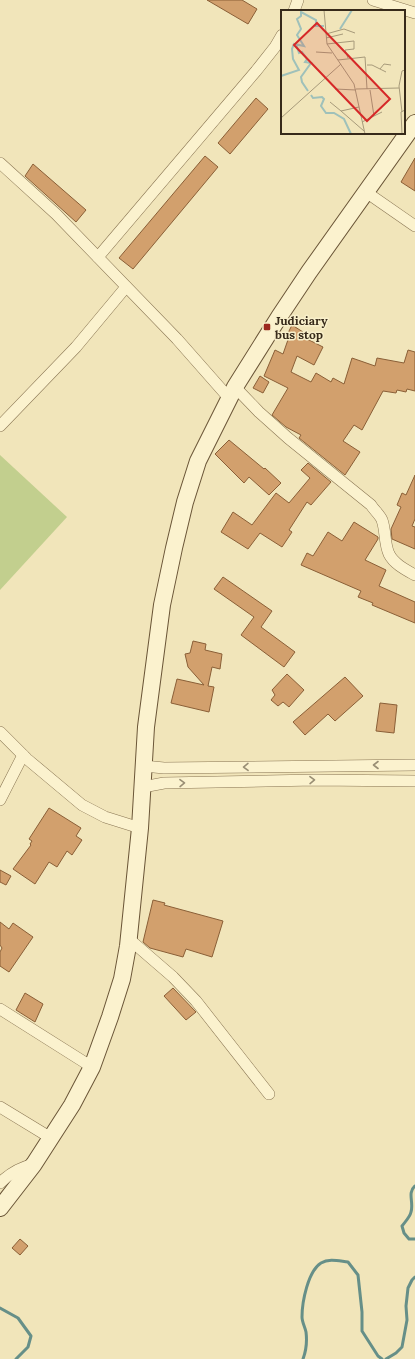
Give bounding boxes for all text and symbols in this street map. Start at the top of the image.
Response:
inset map [281,10,405,134]
place label: Judiciary bus stop [274,313,328,342]
marker: Judiciary bus stop [262,322,272,332]
one-way arrow [373,761,379,769]
one-way arrow [243,763,249,771]
one-way arrow [309,776,315,784]
one-way arrow [179,779,185,787]

